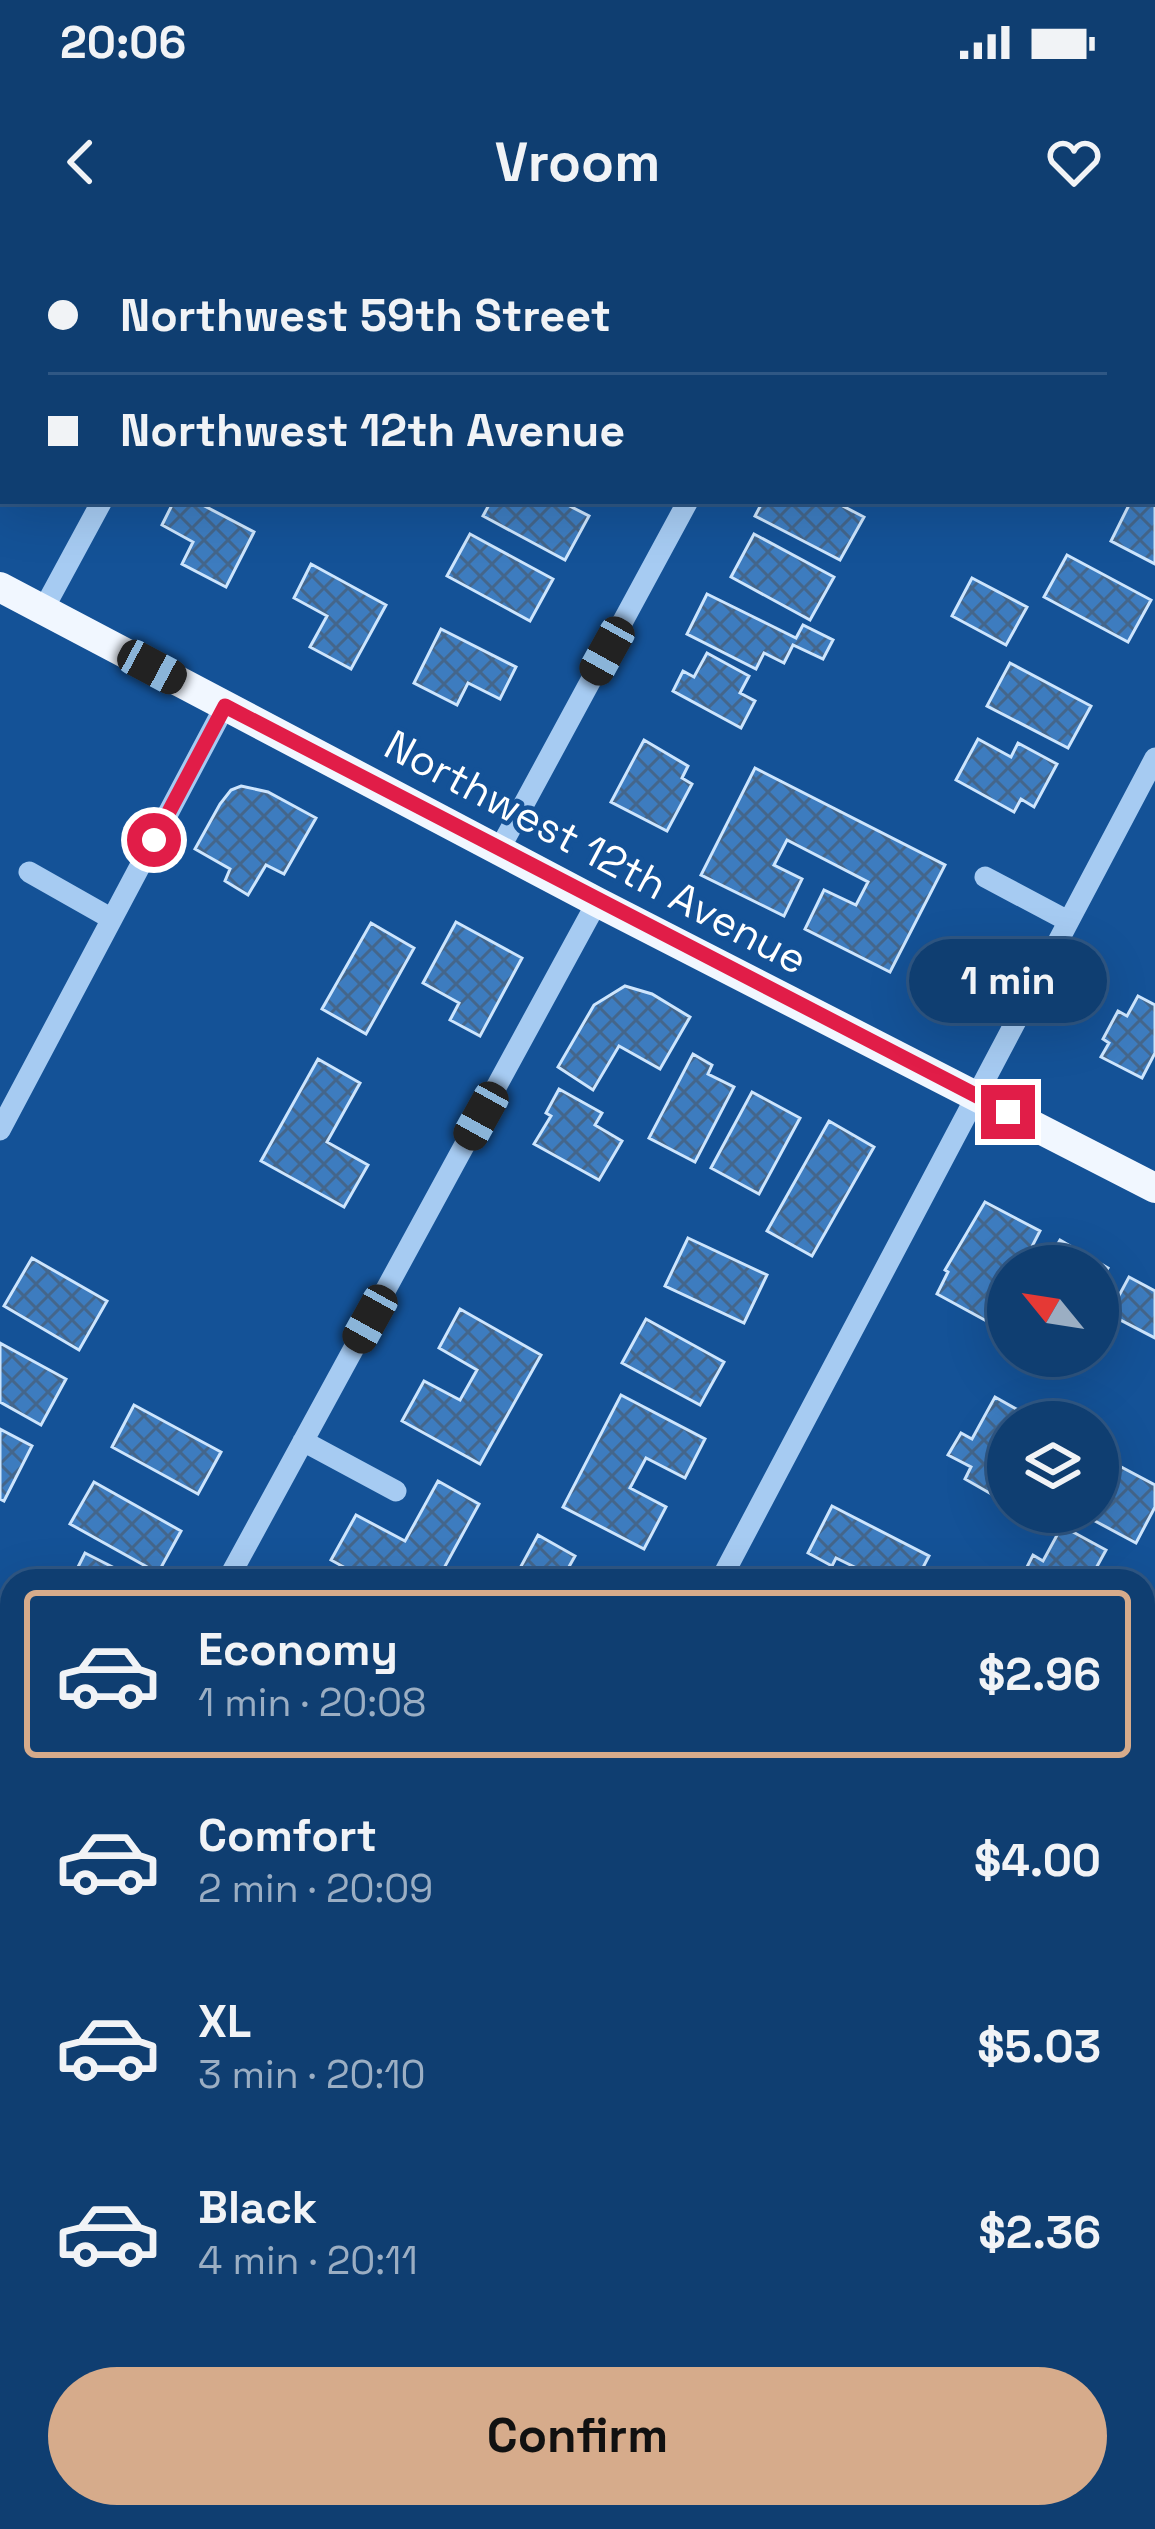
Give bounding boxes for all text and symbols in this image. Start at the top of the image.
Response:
text: 20:06 [60,14,186,71]
text: Vroom [495,128,660,197]
icon: back [48,129,114,195]
icon: heart [1041,129,1107,195]
text: Northwest 59th Street [120,287,611,344]
text: Northwest 12th Avenue [120,402,625,459]
car [574,611,640,691]
car [112,634,192,700]
street label: Northwest 12th Avenue [376,718,816,986]
route start [127,813,181,867]
callout: 1 min [909,938,1107,1022]
text: 1 min [960,956,1056,1005]
car [448,1076,514,1156]
route end [981,1085,1035,1139]
north arrow [987,1245,1119,1377]
map controls [987,1245,1119,1533]
car [337,1279,403,1359]
button: layers [987,1401,1119,1533]
icon: car [54,1620,162,1728]
text: Economy [198,1621,398,1678]
text: $2.96 [978,1646,1101,1703]
text: 1 min · 20:08 [198,1678,426,1727]
icon: car [54,1806,162,1914]
text: Comfort [198,1807,377,1864]
text: $4.00 [974,1832,1101,1889]
text: 2 min · 20:09 [198,1864,433,1913]
icon: car [54,1992,162,2100]
text: XL [198,1993,251,2050]
text: $5.03 [977,2018,1101,2075]
text: 3 min · 20:10 [198,2050,426,2099]
icon: car [54,2178,162,2286]
text: Black [198,2179,317,2236]
text: $2.36 [978,2204,1101,2261]
text: 4 min · 20:11 [198,2236,418,2285]
button: Confirm [48,2367,1107,2505]

